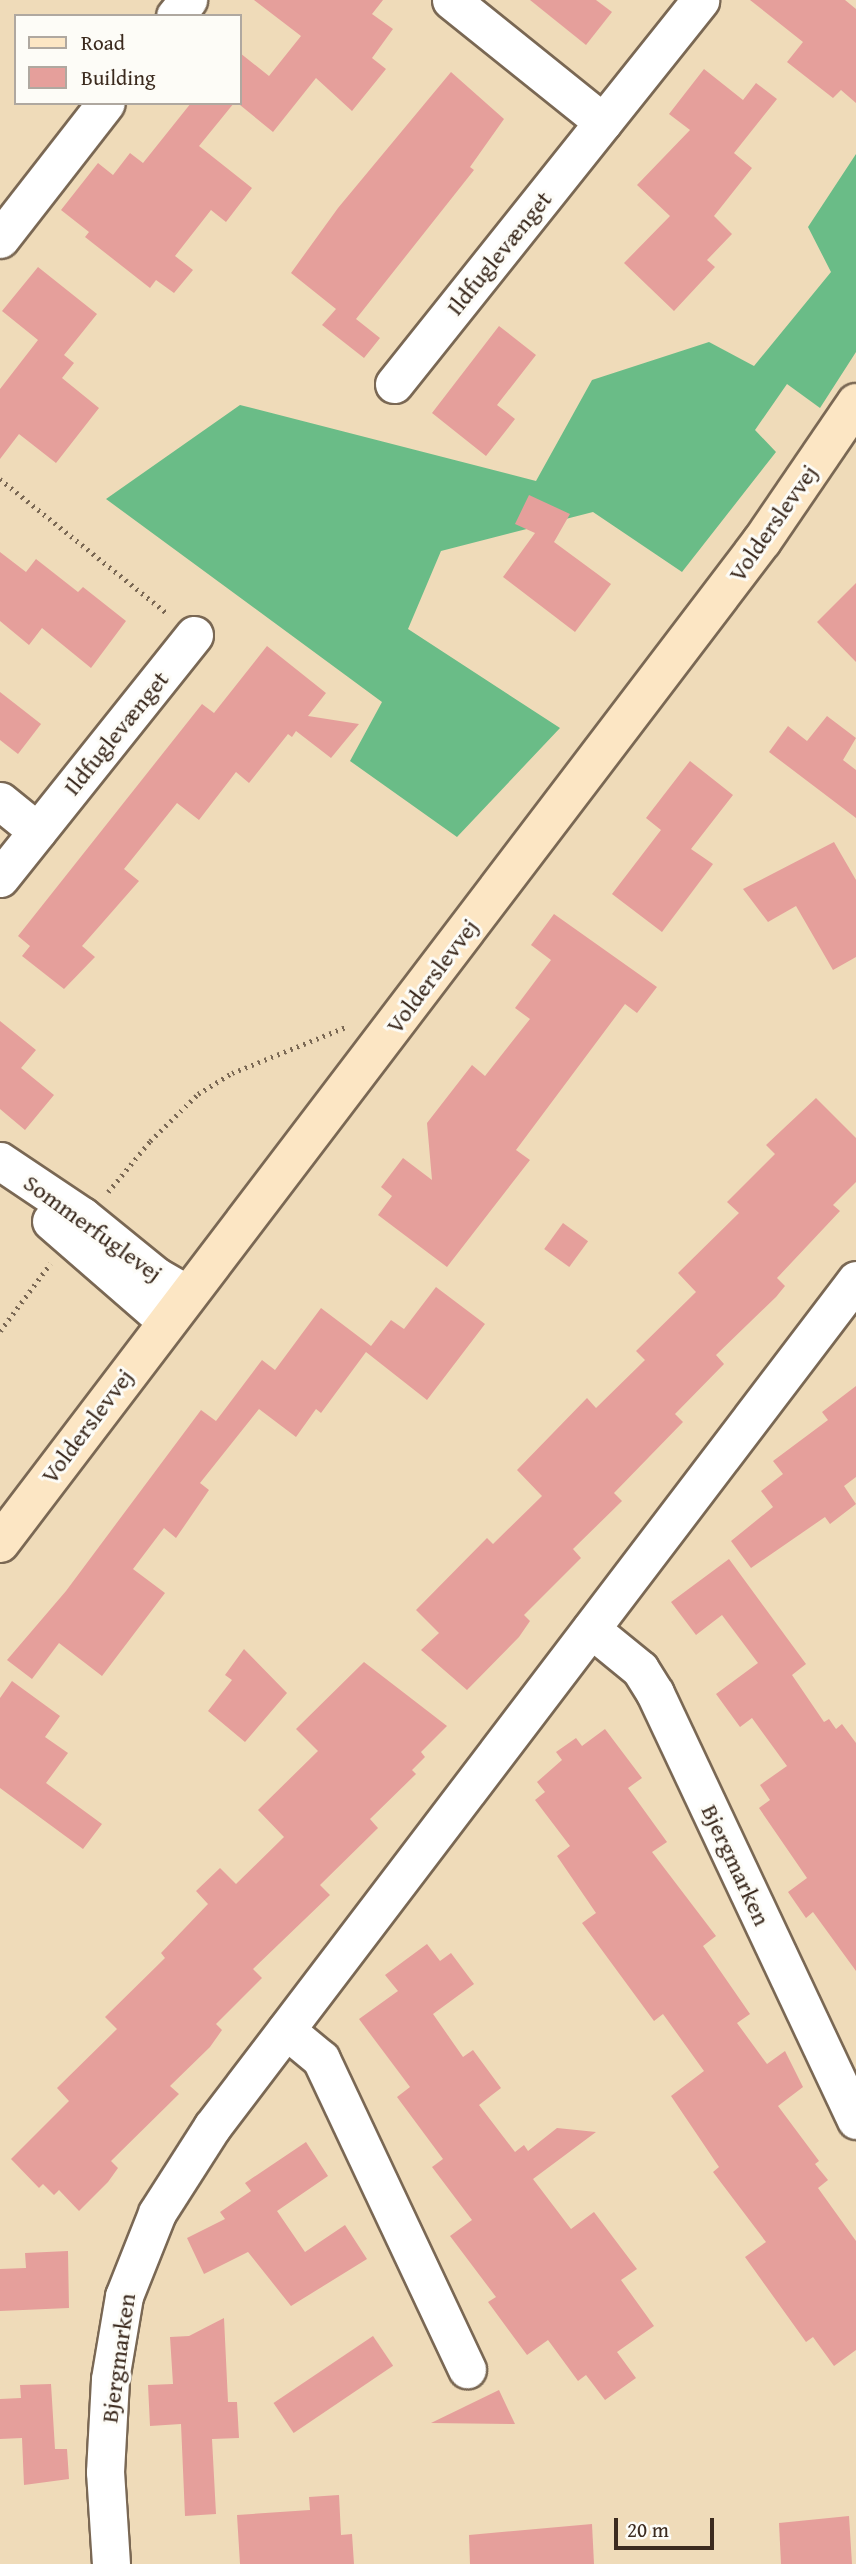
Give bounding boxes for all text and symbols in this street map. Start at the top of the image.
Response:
legend [14,14,242,105]
text: Road [81,27,125,58]
text: Building [81,62,155,93]
street label: Ildfuglevænget [440,185,558,321]
street label: Volderslevvej [722,459,824,587]
street label: Ildfuglevænget [57,665,175,801]
street label: Volderslevvej [380,913,484,1039]
street label: Sommerfuglevej [18,1168,168,1288]
street label: Volderslevvej [35,1363,139,1489]
street label: Bjergmarken [695,1800,777,1930]
street label: Bjergmarken [95,2291,141,2425]
scale bar [618,2504,718,2548]
text: 20 m [627,2514,669,2545]

